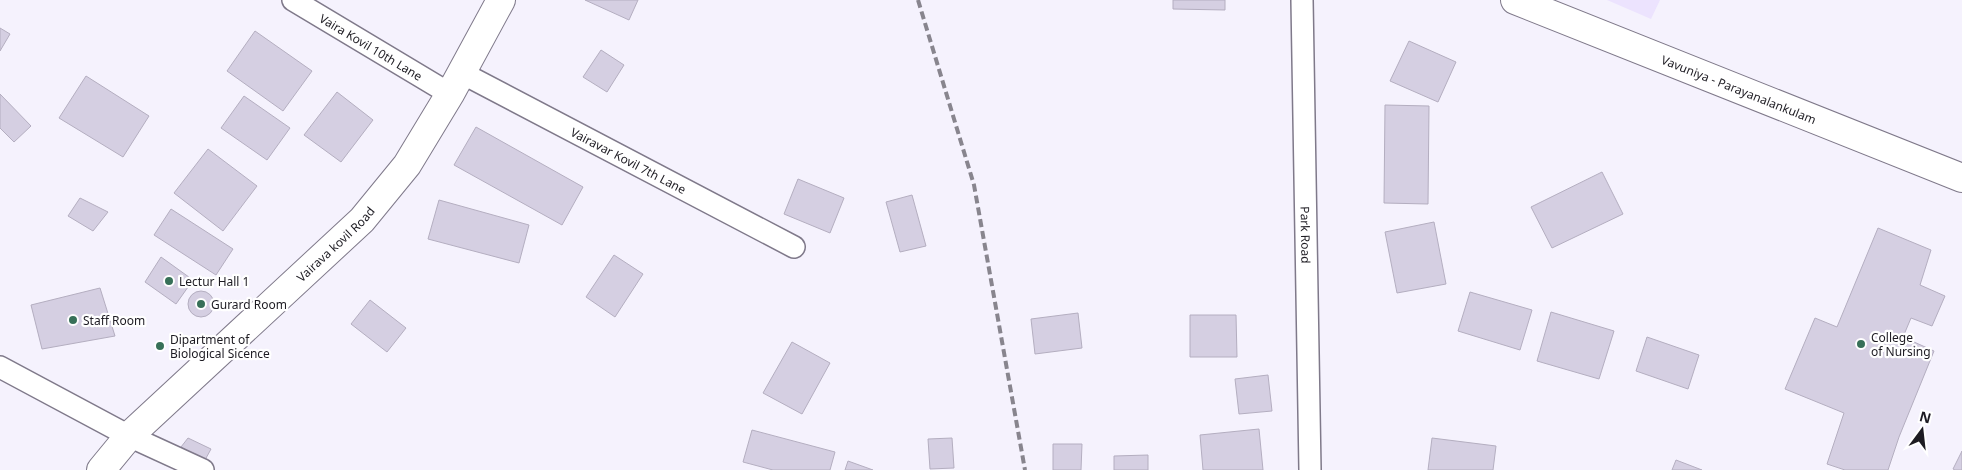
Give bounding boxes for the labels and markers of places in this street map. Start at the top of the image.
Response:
place label: Lectur Hall 1 [179,273,249,290]
marker: Lectur Hall 1 [163,275,175,287]
place label: Gurard Room [211,296,287,313]
marker: Gurard Room [195,298,207,310]
place label: Staff Room [83,312,145,329]
marker: Staff Room [67,314,79,326]
place label: College of Nursing [1871,329,1931,360]
place label: Dipartment of Biological Sicence [170,331,270,362]
marker: College of Nursing [1855,338,1867,350]
marker: Dipartment of Biological Sicence [154,340,166,352]

